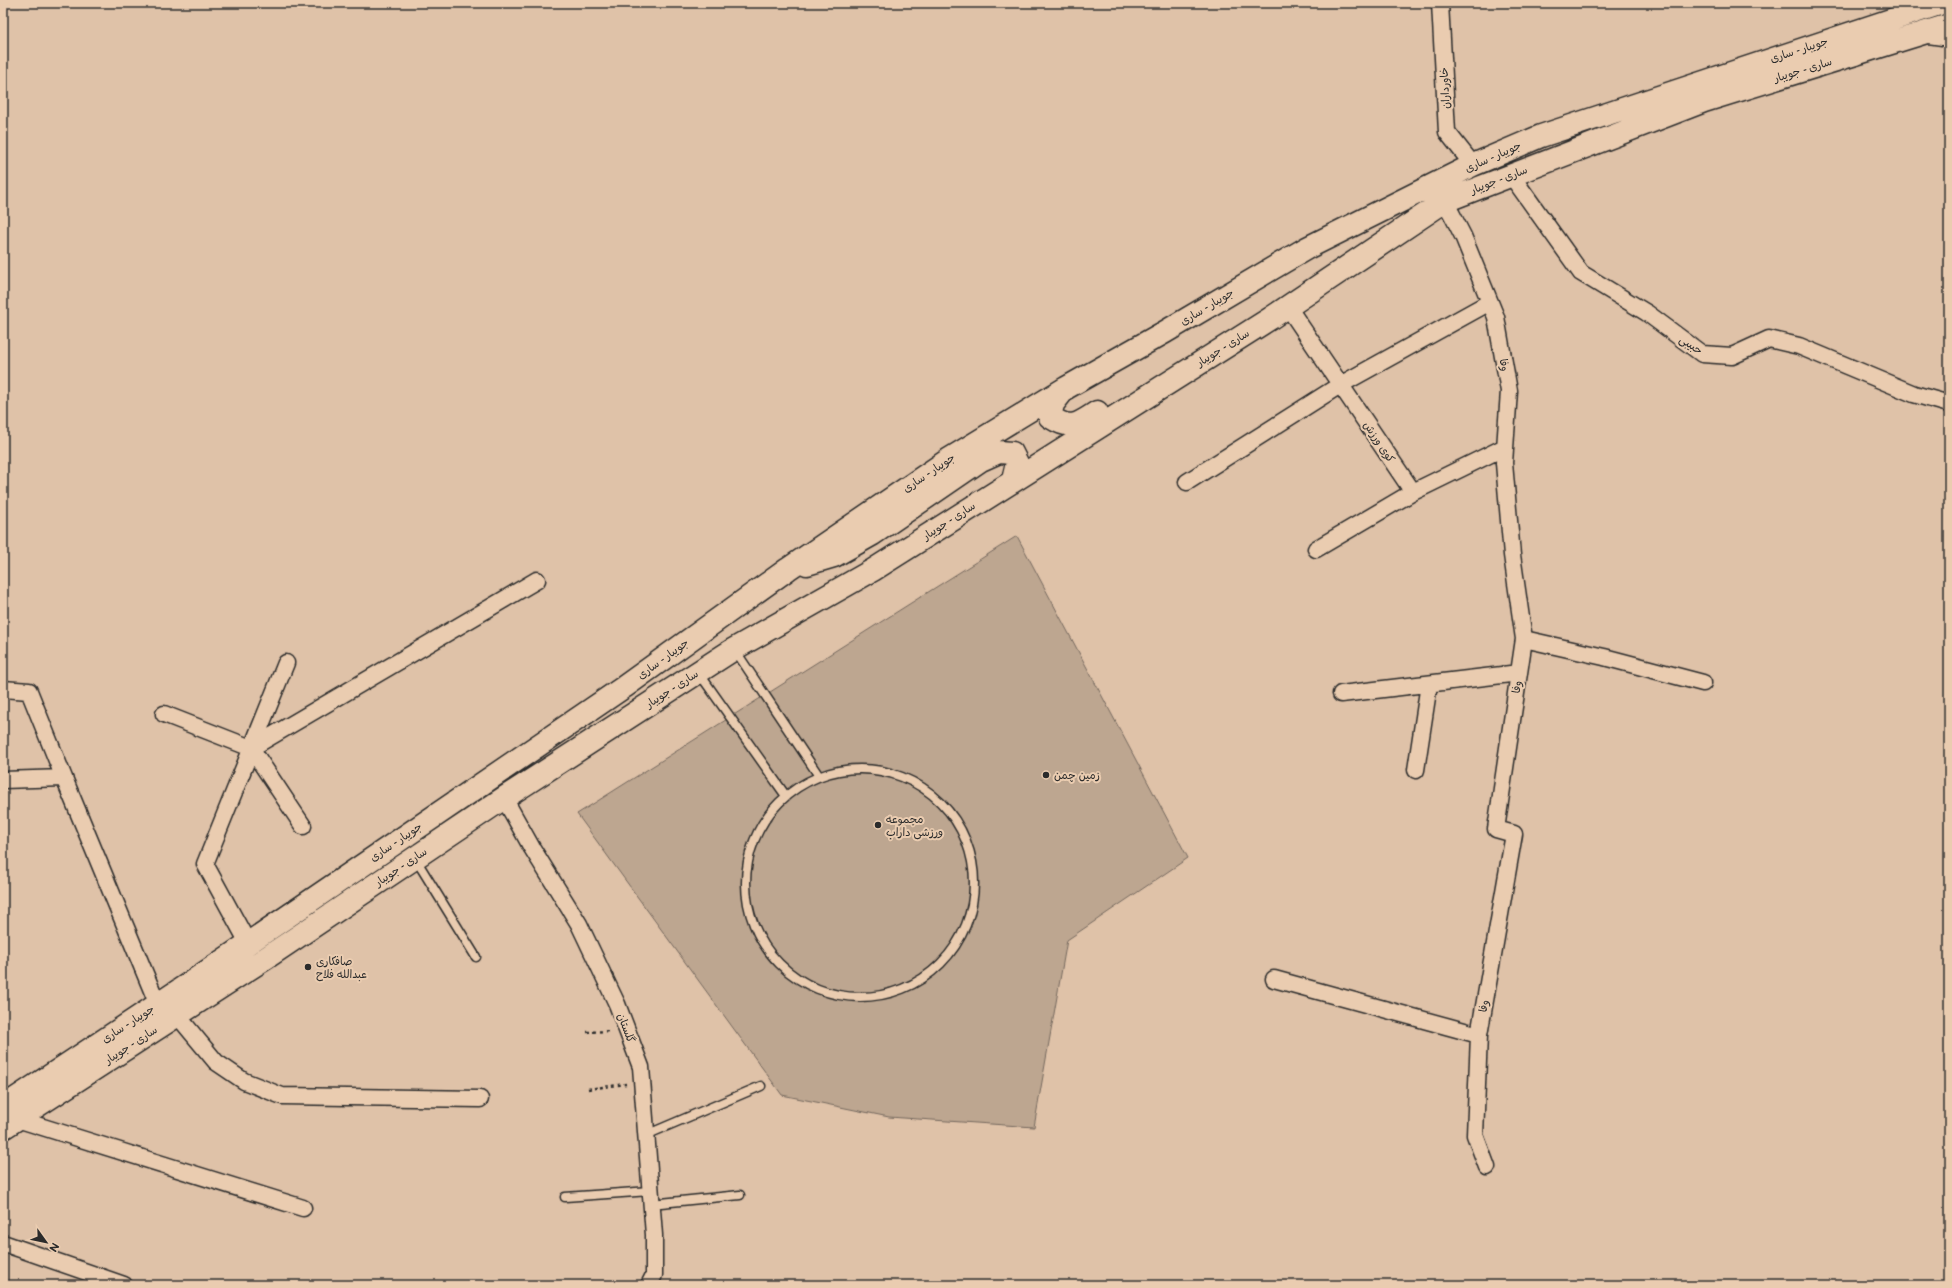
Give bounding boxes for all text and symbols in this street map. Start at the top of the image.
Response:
street label: جویبار - ساری [1768,35,1830,66]
street label: ساری - جویبار [1771,55,1834,86]
street label: خاورداران [1437,67,1454,109]
street label: جویبار - ساری [1463,139,1523,176]
street label: ساری - جویبار [1468,163,1530,198]
street label: جویبار - ساری [1178,286,1237,329]
street label: ساری - جویبار [1193,327,1252,371]
street label: حبیبی [1676,333,1705,358]
street label: وفا [1497,358,1511,372]
street label: کوی ورزش [1360,419,1398,466]
street label: جویبار - ساری [900,451,958,496]
street label: ساری - جویبار [919,499,978,544]
street label: جویبار - ساری [635,636,692,683]
street label: ساری - جویبار [642,667,701,712]
street label: وفا [1510,680,1524,694]
place label: زمین چمن [1054,769,1100,782]
marker: زمین چمن [1041,770,1051,780]
place label: مجموعه ورزشی داراب [886,813,943,840]
street label: جویبار - ساری [367,820,425,865]
marker: مجموعه ورزشی داراب [873,820,883,830]
street label: ساری - جویبار [372,845,430,891]
place label: صافکاری عبدالله فلاح [316,955,367,982]
marker: صافکاری عبدالله فلاح [303,962,313,972]
street label: وفا [1477,999,1491,1013]
street label: جویبار - ساری [99,1002,157,1047]
street label: گلستان [614,1011,638,1045]
street label: ساری - جویبار [101,1023,160,1068]
north arrow [26,1222,66,1262]
text: N [46,1240,62,1254]

